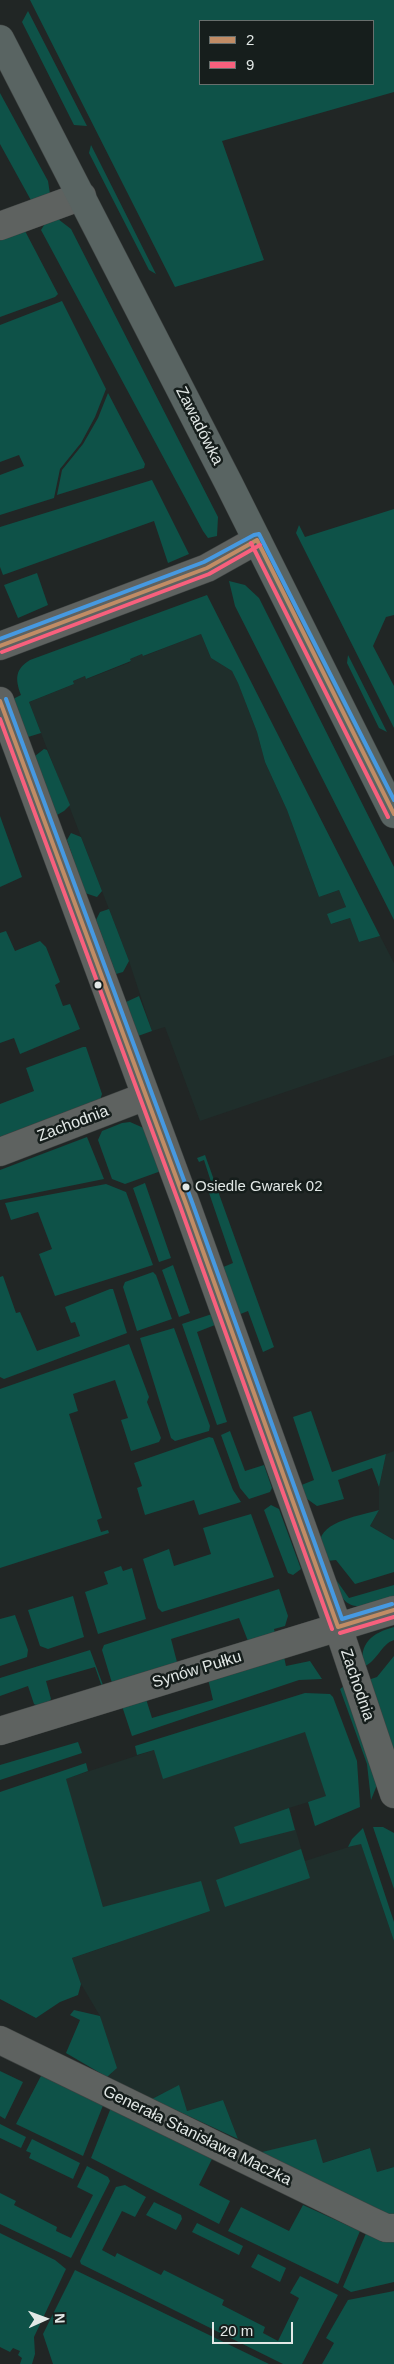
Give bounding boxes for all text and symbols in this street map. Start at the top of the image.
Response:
legend [199,20,374,85]
text: 2 [246,31,254,48]
text: 9 [246,56,254,73]
street label: Zawadówka [171,384,227,468]
unlabelled marker [93,980,103,990]
street label: Zachodnia [35,1102,111,1146]
place label: Osiedle Gwarek 02 [195,1178,323,1196]
marker: Osiedle Gwarek 02 [181,1182,191,1192]
street label: Synów Pułku [150,1647,244,1693]
street label: Zachodnia [336,1647,378,1723]
street label: Generała Stanisława Maczka [100,2082,294,2190]
north arrow [20,2294,70,2344]
scale bar [214,2312,295,2344]
text: N [52,2313,68,2324]
text: 20 m [220,2322,253,2339]

